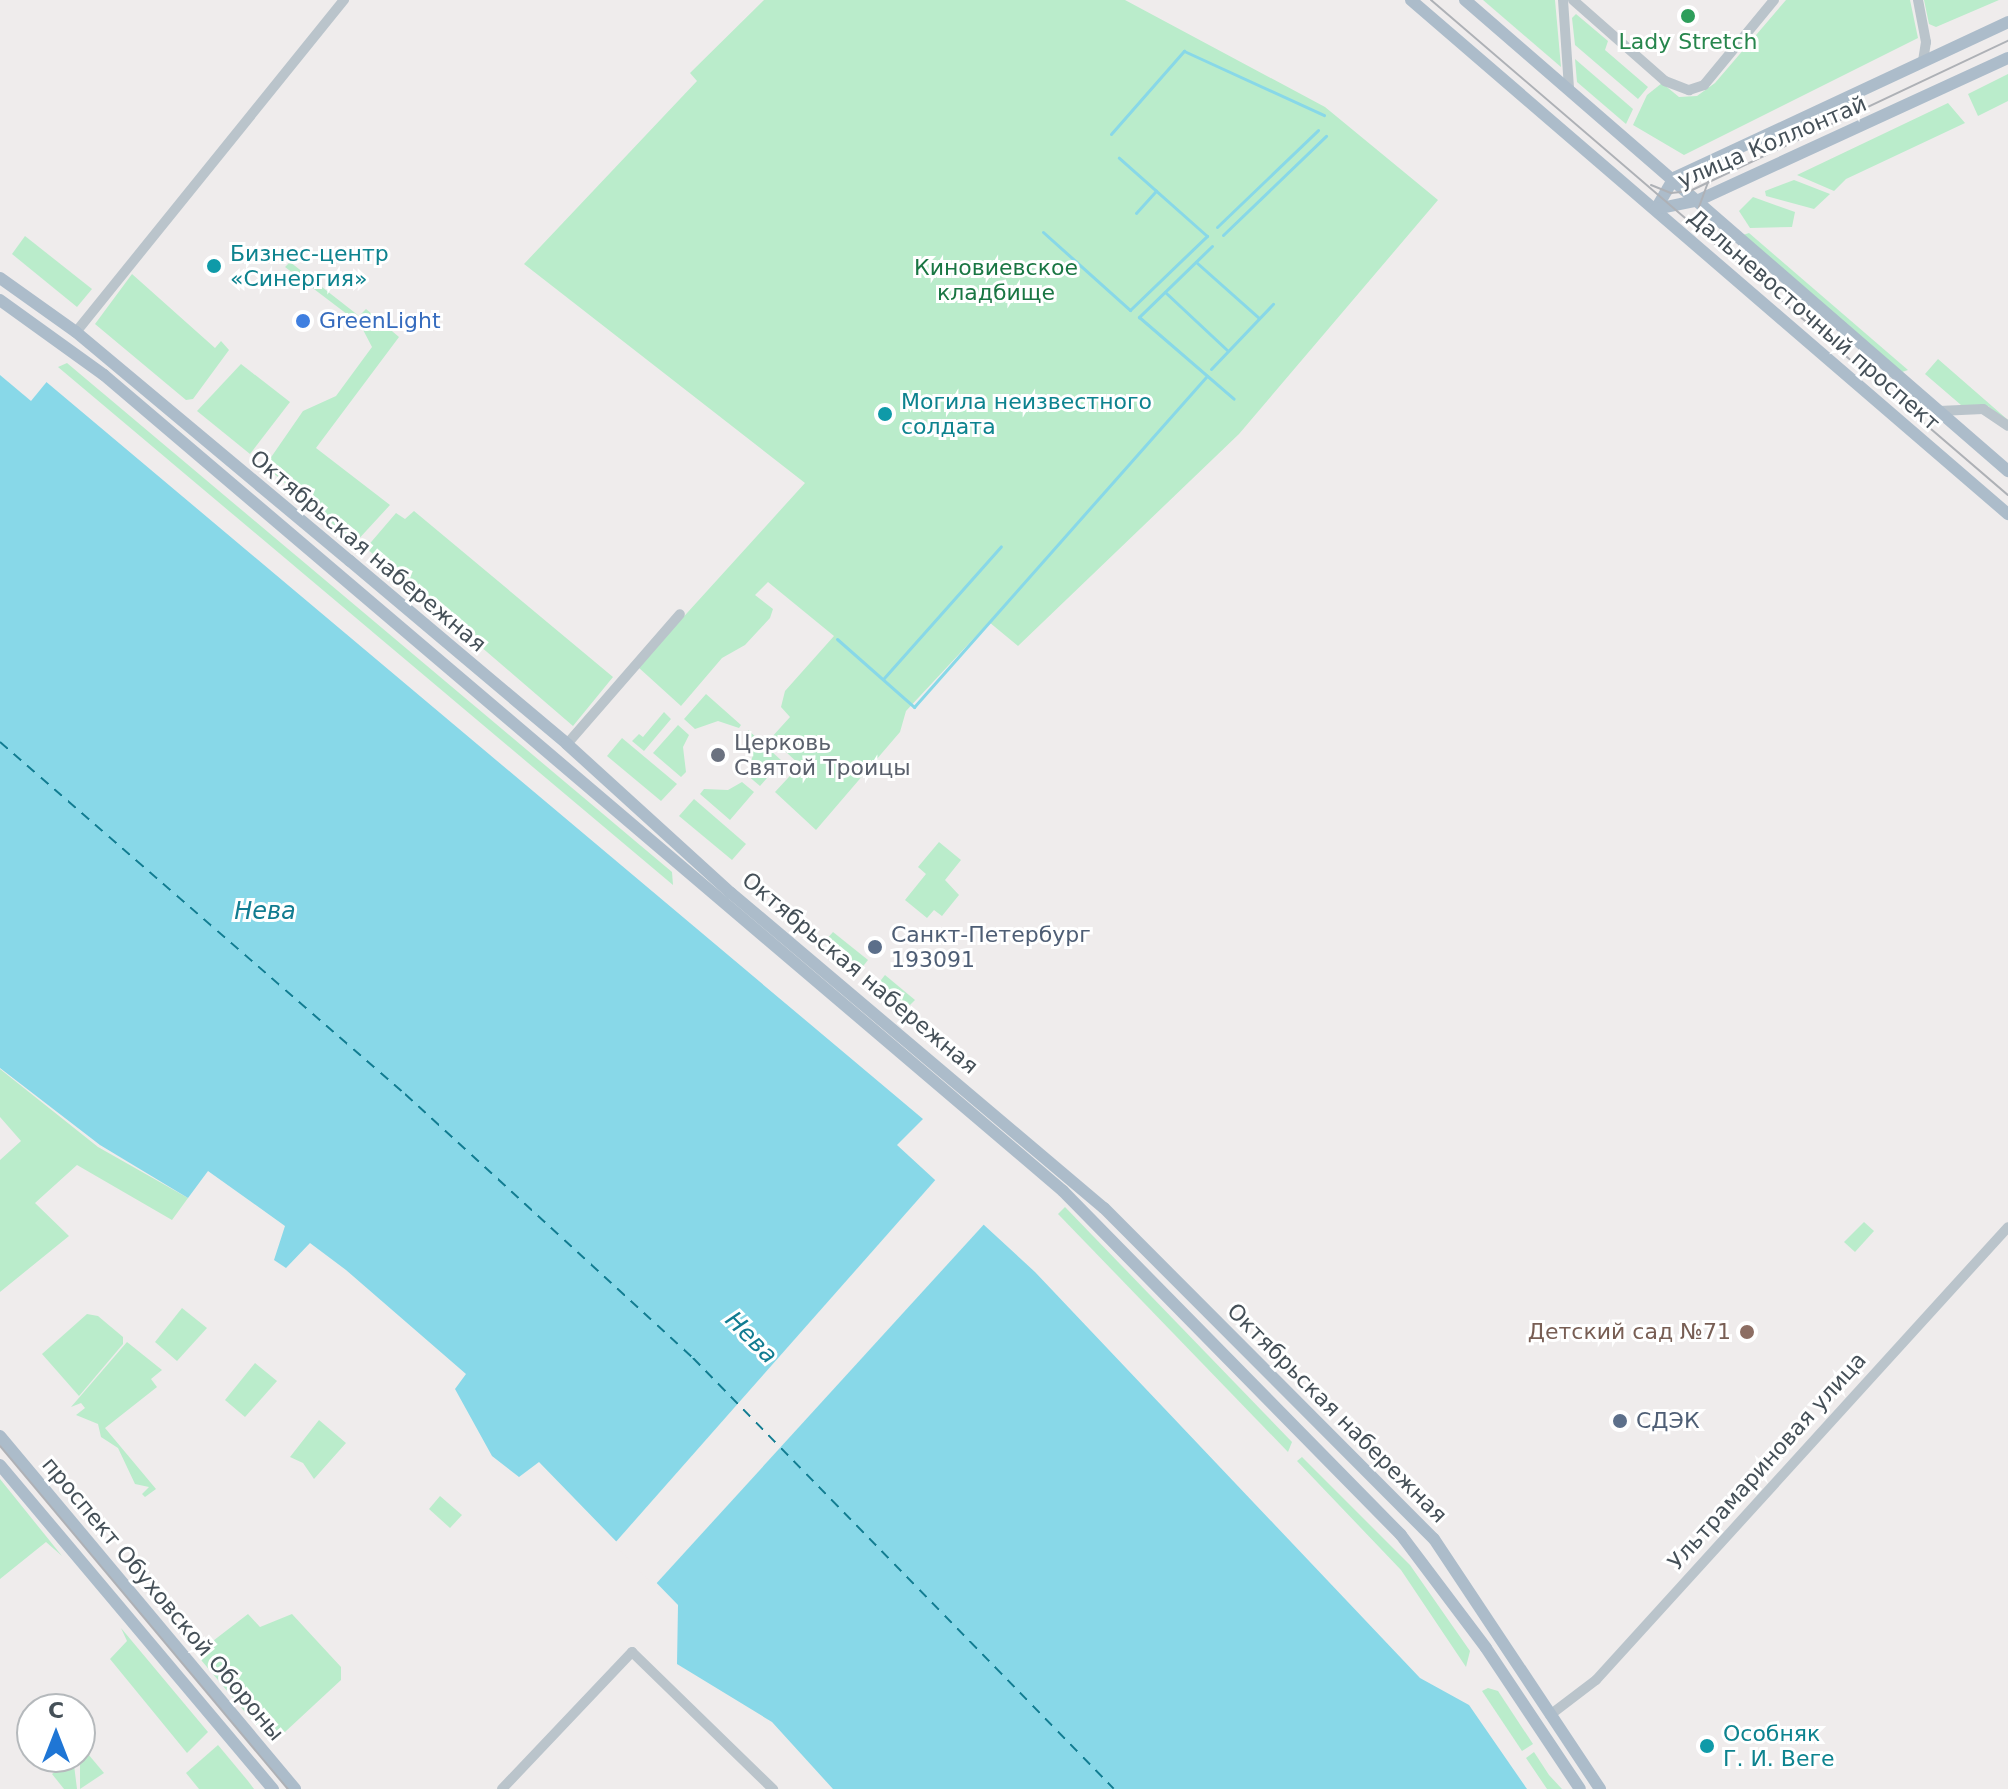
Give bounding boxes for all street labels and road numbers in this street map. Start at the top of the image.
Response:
street label: улица Коллонтай [1674,90,1870,194]
street label: Дальневосточный проспект [1683,204,1945,436]
street label: Октябрьская набережная [245,445,491,657]
street label: Октябрьская набережная [737,867,983,1079]
street label: Октябрьская набережная [1222,1298,1452,1528]
street label: Ультрамариновая улица [1662,1347,1872,1575]
street label: проспект Обуховской Обороны [37,1452,289,1746]

